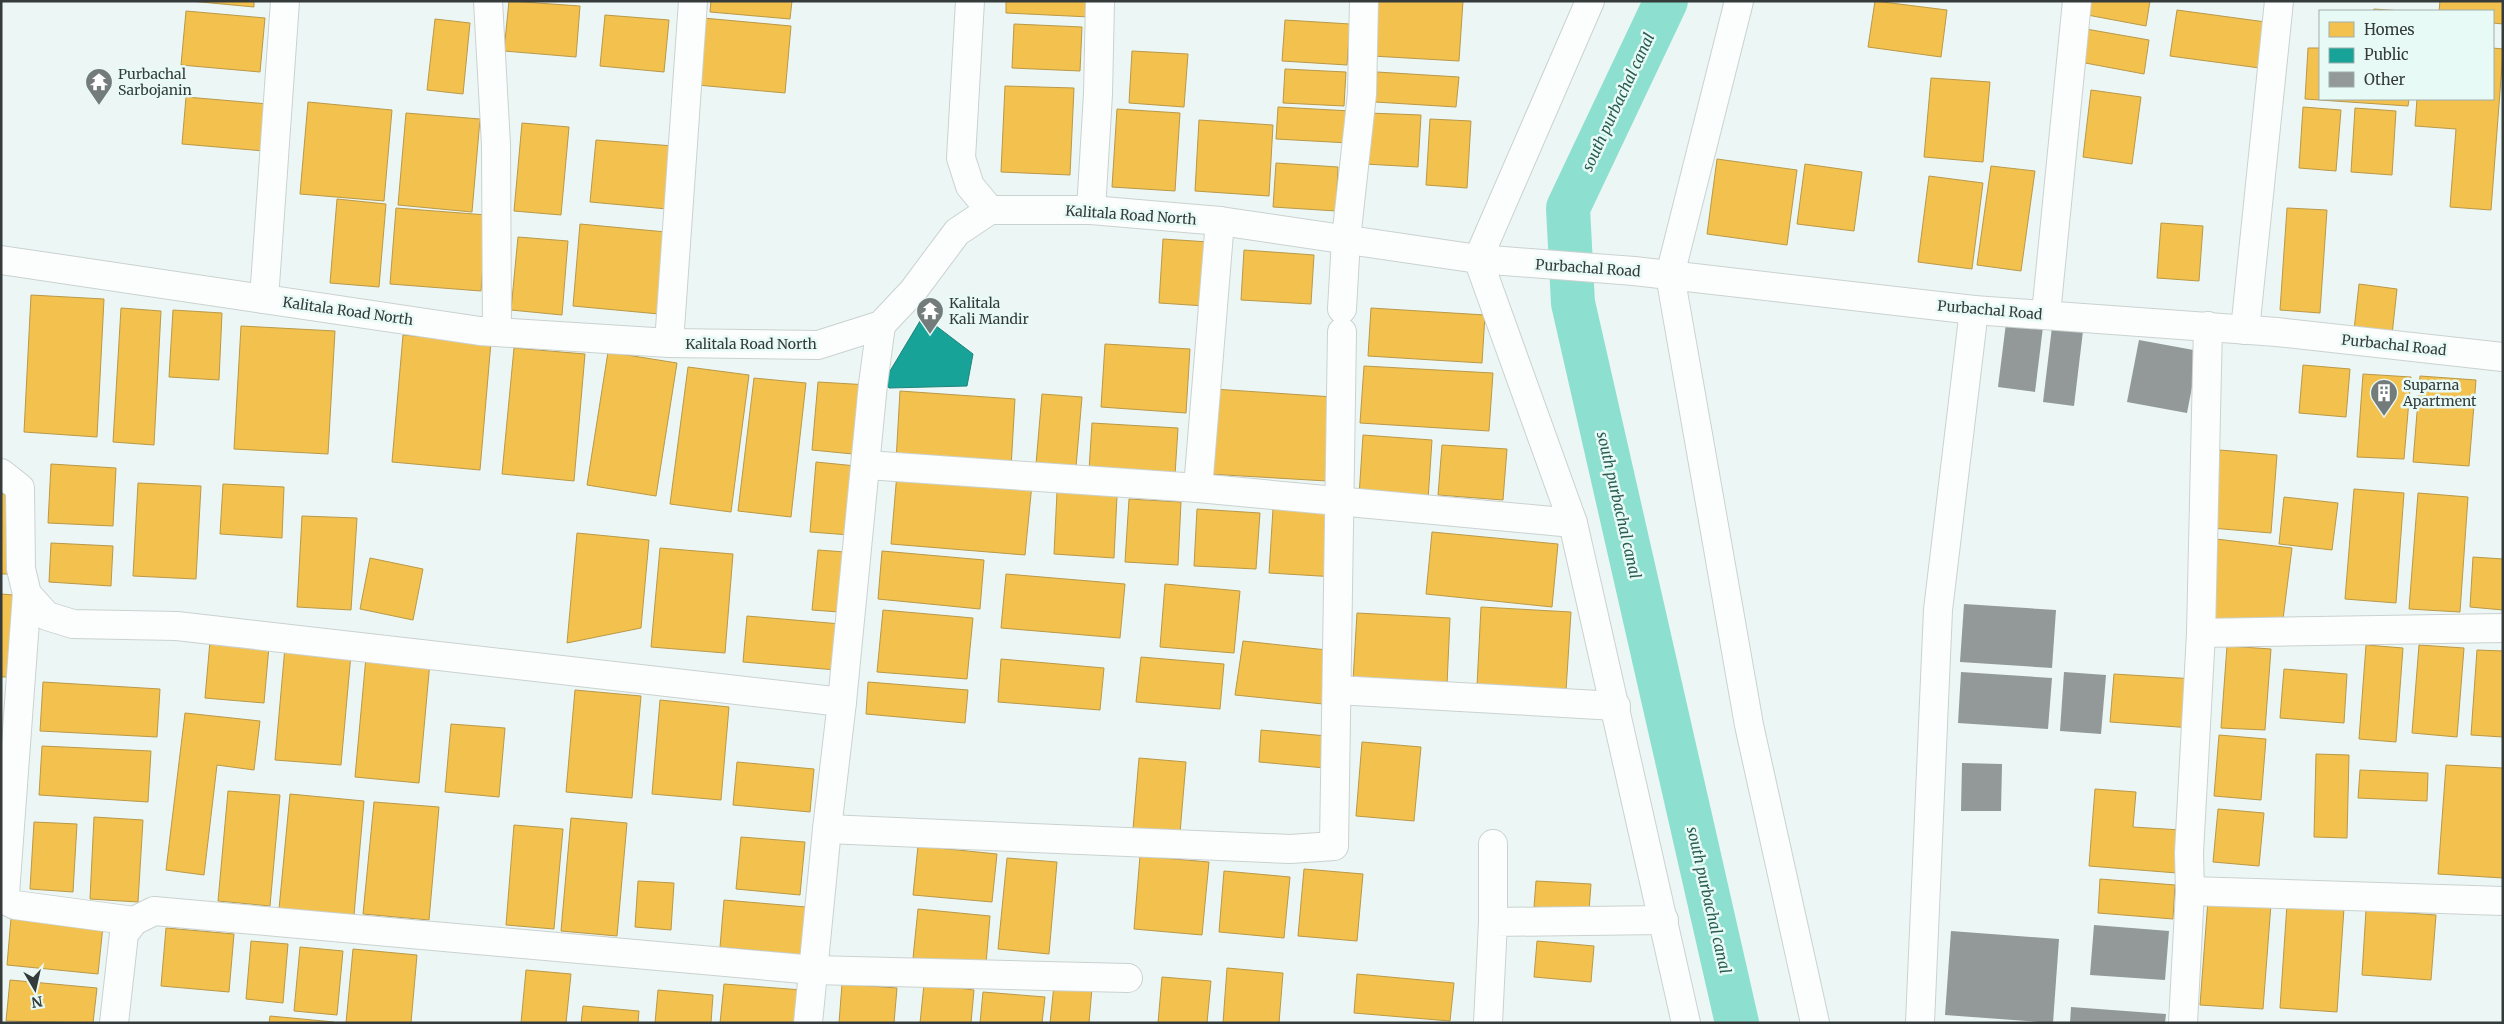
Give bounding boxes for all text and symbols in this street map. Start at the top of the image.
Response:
legend [2319,10,2494,100]
text: Homes [2364,20,2415,39]
water label: south purbachal canal [1578,30,1658,174]
text: Public [2364,45,2409,64]
place label: Purbachal Sarbojanin [118,65,192,99]
temple icon: Purbachal Sarbojanin [84,67,114,106]
text: Other [2364,70,2406,89]
street label: Kalitala Road North [1065,201,1197,229]
street label: Purbachal Road [1535,255,1642,281]
street label: Kalitala Road North [282,293,414,329]
place label: Kalitala Kali Mandir [949,294,1029,328]
temple icon: Kalitala Kali Mandir [915,296,945,335]
street label: Purbachal Road [1937,296,2044,324]
street label: Purbachal Road [2341,331,2448,360]
street label: Kalitala Road North [685,335,817,353]
place label: Suparna Apartment [2402,376,2477,410]
building icon: Suparna Apartment [2369,378,2399,417]
water label: south purbachal canal [1593,430,1645,580]
water label: south purbachal canal [1683,825,1735,975]
north arrow [10,964,60,1014]
text: N [30,992,44,1012]

